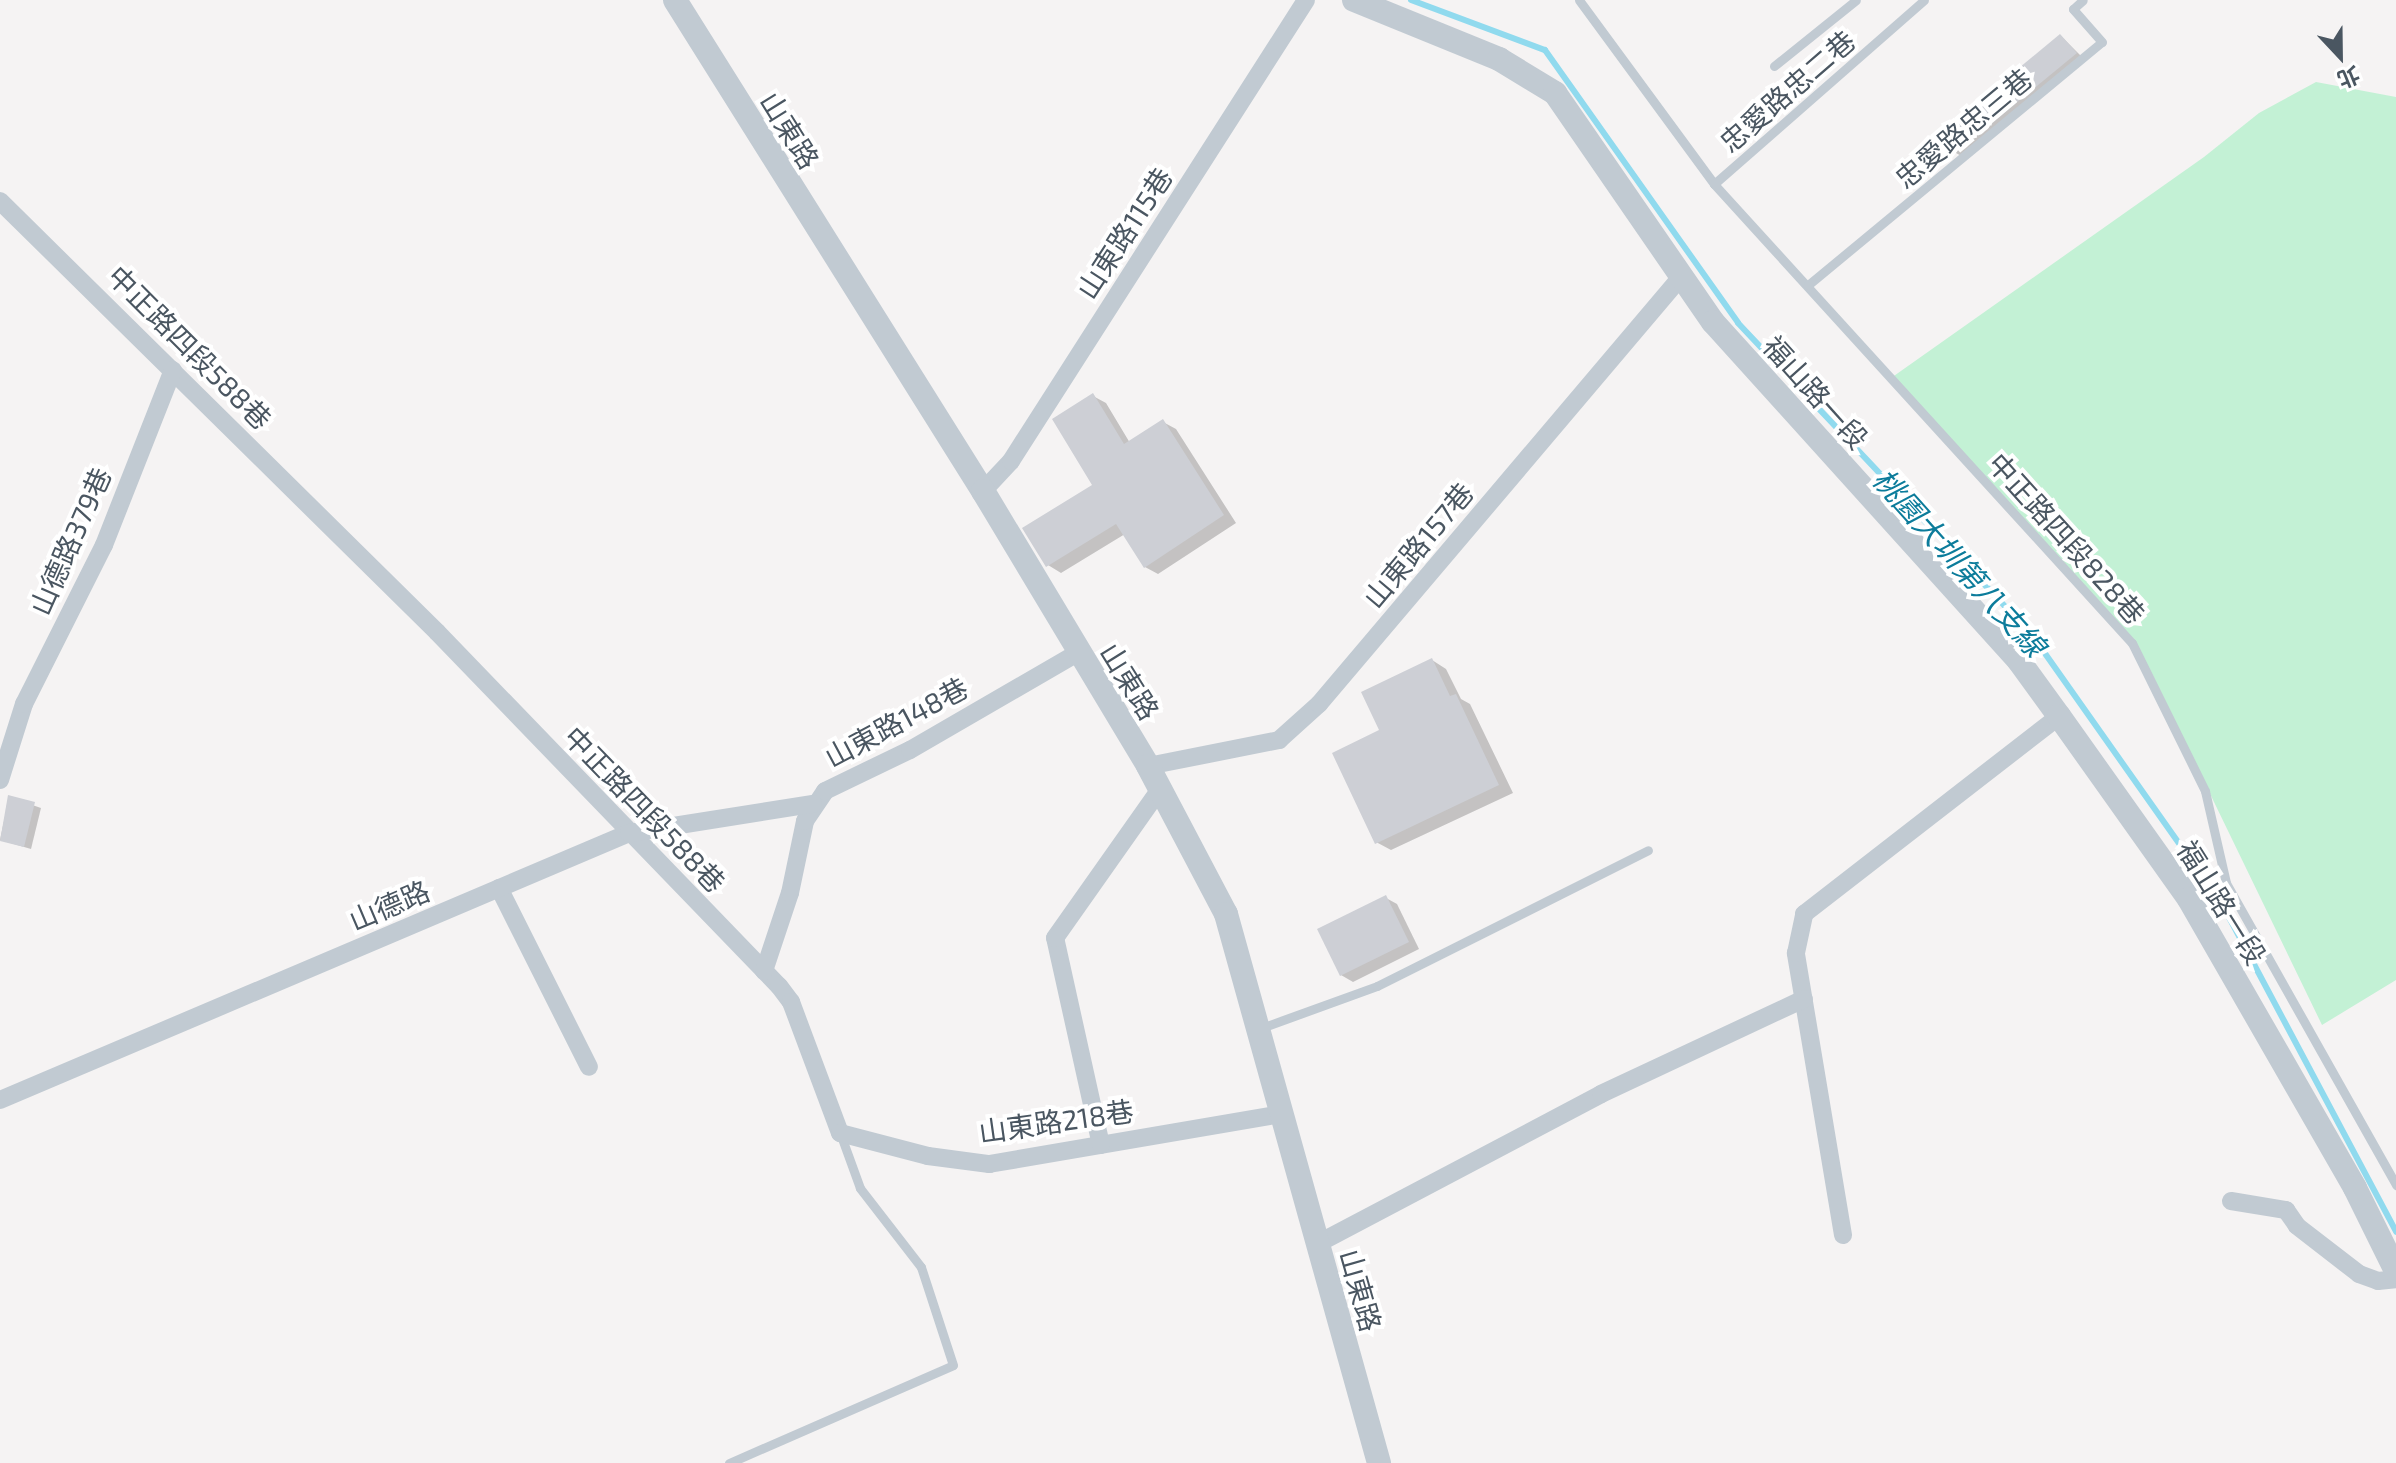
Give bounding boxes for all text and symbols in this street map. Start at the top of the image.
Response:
north arrow [2300,16,2380,96]
street label: 忠愛路忠二巷 [1713,23,1861,159]
street label: 忠愛路忠三巷 [1888,61,2038,195]
text: 北 [2334,62,2364,94]
street label: 山東路 [753,85,827,175]
street label: 山東路115巷 [1069,161,1179,305]
street label: 中正路四段588巷 [101,258,279,436]
street label: 福山路一段 [1757,329,1875,455]
street label: 中正路四段828巷 [1982,446,2152,630]
water label: 桃園大圳第八支線 [1866,461,2054,663]
street label: 山德路379巷 [23,462,117,620]
street label: 山東路157巷 [1356,476,1480,614]
street label: 山東路 [1093,636,1167,726]
street label: 山東路148巷 [819,670,973,774]
street label: 中正路四段588巷 [558,719,732,899]
street label: 福山路一段 [2171,834,2273,970]
street label: 山德路 [344,873,434,937]
street label: 山東路218巷 [976,1094,1136,1148]
street label: 山東路 [1333,1245,1389,1335]

